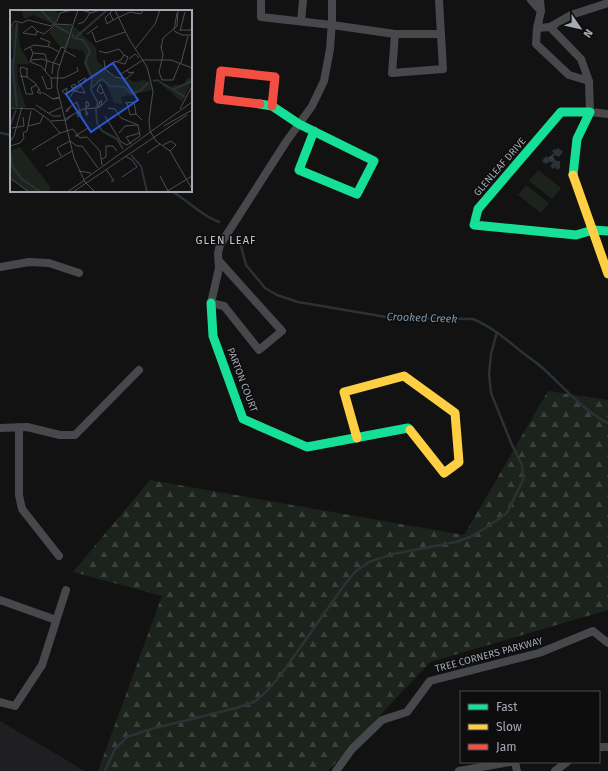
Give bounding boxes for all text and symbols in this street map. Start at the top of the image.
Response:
north arrow [560,8,600,48]
inset map [10,10,192,192]
text: N [580,27,595,40]
street label: GLENLEAF DRIVE [471,135,529,199]
district label: GLEN LEAF [196,234,256,247]
water label: Crooked Creek [387,310,457,326]
street label: PARTON COURT [224,346,260,415]
street label: TREE CORNERS PARKWAY [434,635,545,675]
legend [460,691,600,763]
text: Fast [496,700,518,714]
text: Slow [496,720,522,734]
text: Jam [496,740,516,754]

